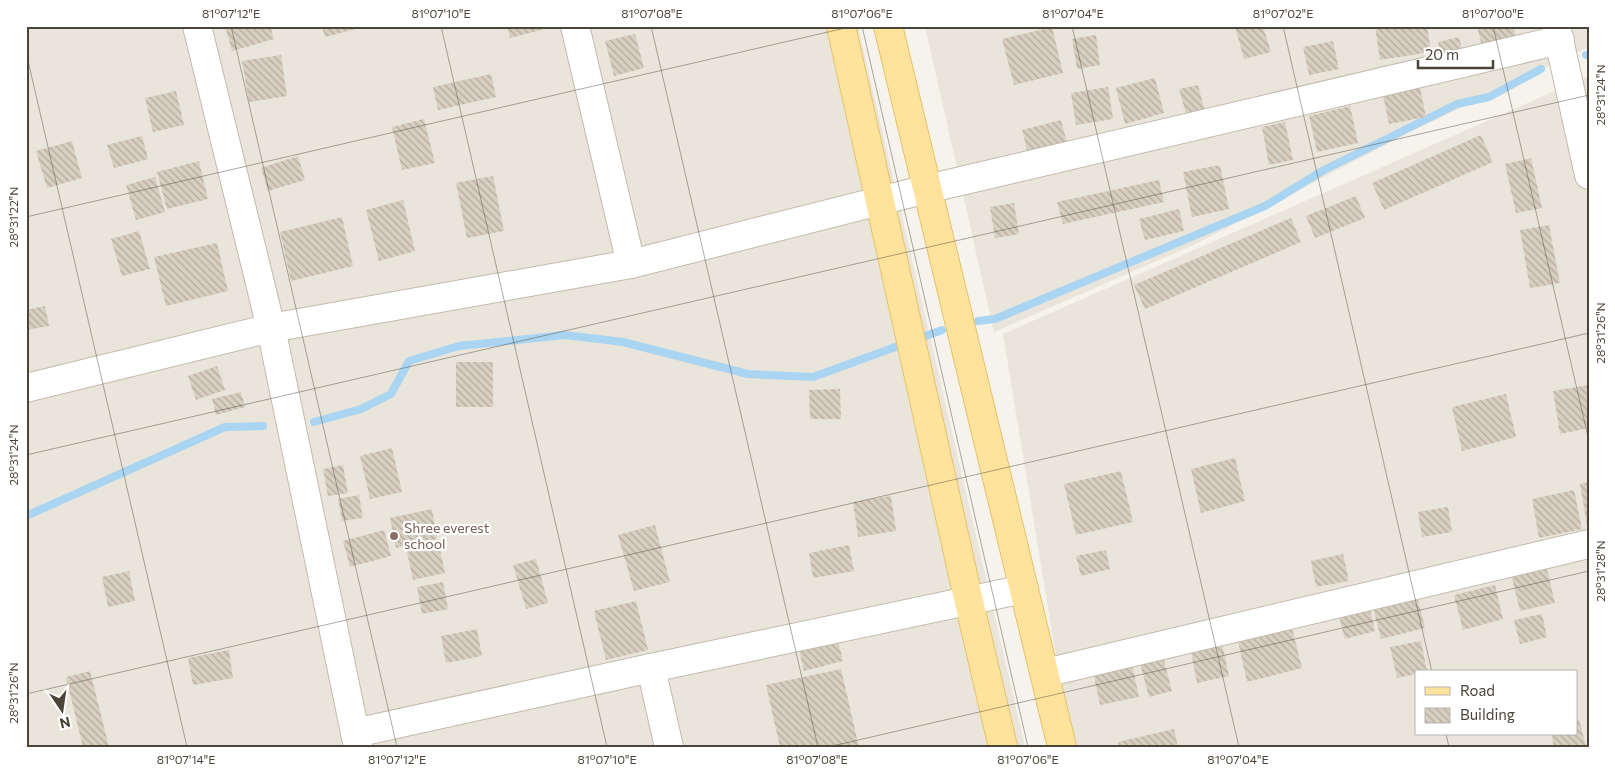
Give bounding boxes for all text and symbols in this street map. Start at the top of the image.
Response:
text: 81°07'12"E [202,6,260,20]
text: 81°07'10"E [411,6,471,20]
text: 81°07'08"E [621,6,683,20]
text: 81°07'06"E [831,6,893,20]
text: 81°07'04"E [1042,6,1104,20]
text: 81°07'02"E [1253,6,1313,20]
text: 81°07'00"E [1462,6,1524,20]
scale bar [1418,38,1492,70]
text: 20 m [1425,45,1459,63]
text: 28°31'24"N [1593,64,1607,126]
text: 28°31'22"N [6,187,20,247]
text: 28°31'26"N [1593,302,1607,364]
text: 28°31'24"N [6,424,20,486]
place label: Shree everest school [404,519,490,552]
marker: Shree everest school [388,530,400,542]
text: 28°31'28"N [1593,540,1607,602]
text: 28°31'26"N [6,662,20,724]
legend [1415,670,1578,736]
text: Road [1460,681,1495,699]
north arrow [38,686,88,736]
text: Building [1460,705,1515,723]
text: N [58,714,72,733]
text: 81°07'14"E [157,752,215,766]
text: 81°07'12"E [368,752,426,766]
text: 81°07'10"E [577,752,637,766]
text: 81°07'08"E [786,752,848,766]
text: 81°07'06"E [997,752,1059,766]
text: 81°07'04"E [1207,752,1269,766]

